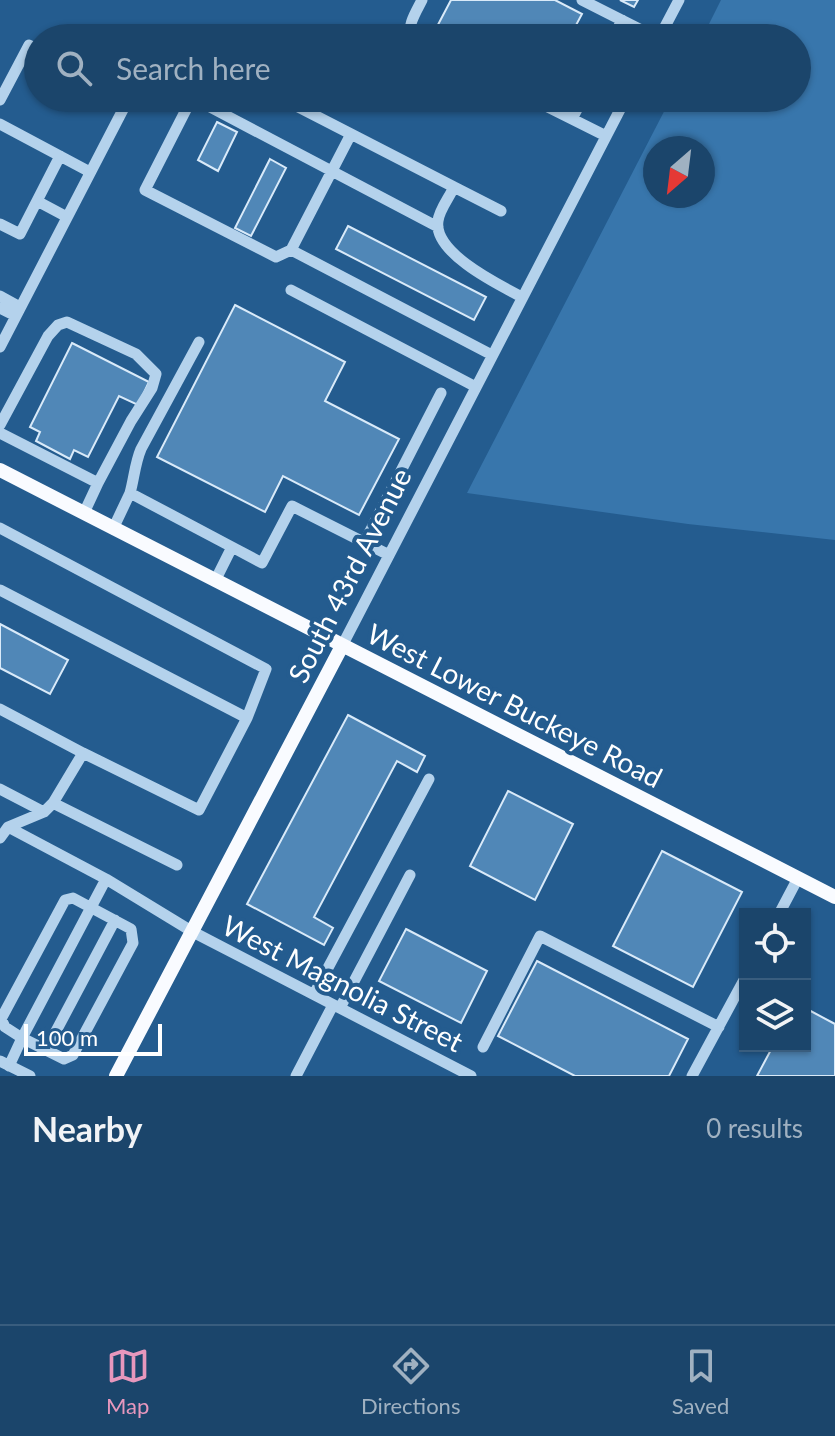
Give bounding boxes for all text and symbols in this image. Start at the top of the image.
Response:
search box [24,24,811,112]
icon: search [52,46,96,90]
text: Search here [116,50,271,86]
north arrow [643,136,715,208]
street label: South 43rd Avenue [280,462,418,688]
street label: West Lower Buckeye Road [362,616,668,794]
street label: West Magnolia Street [217,908,469,1058]
map controls [739,908,811,1052]
button: locate [739,908,811,980]
button: layers [739,980,811,1052]
scale bar [24,1020,162,1056]
text: 100 m [36,1024,98,1051]
text: Nearby [32,1108,143,1149]
text: 0 results [706,1112,803,1144]
tab: Map [106,1344,150,1419]
tab: Directions [361,1344,460,1419]
tab: Saved [672,1344,729,1419]

